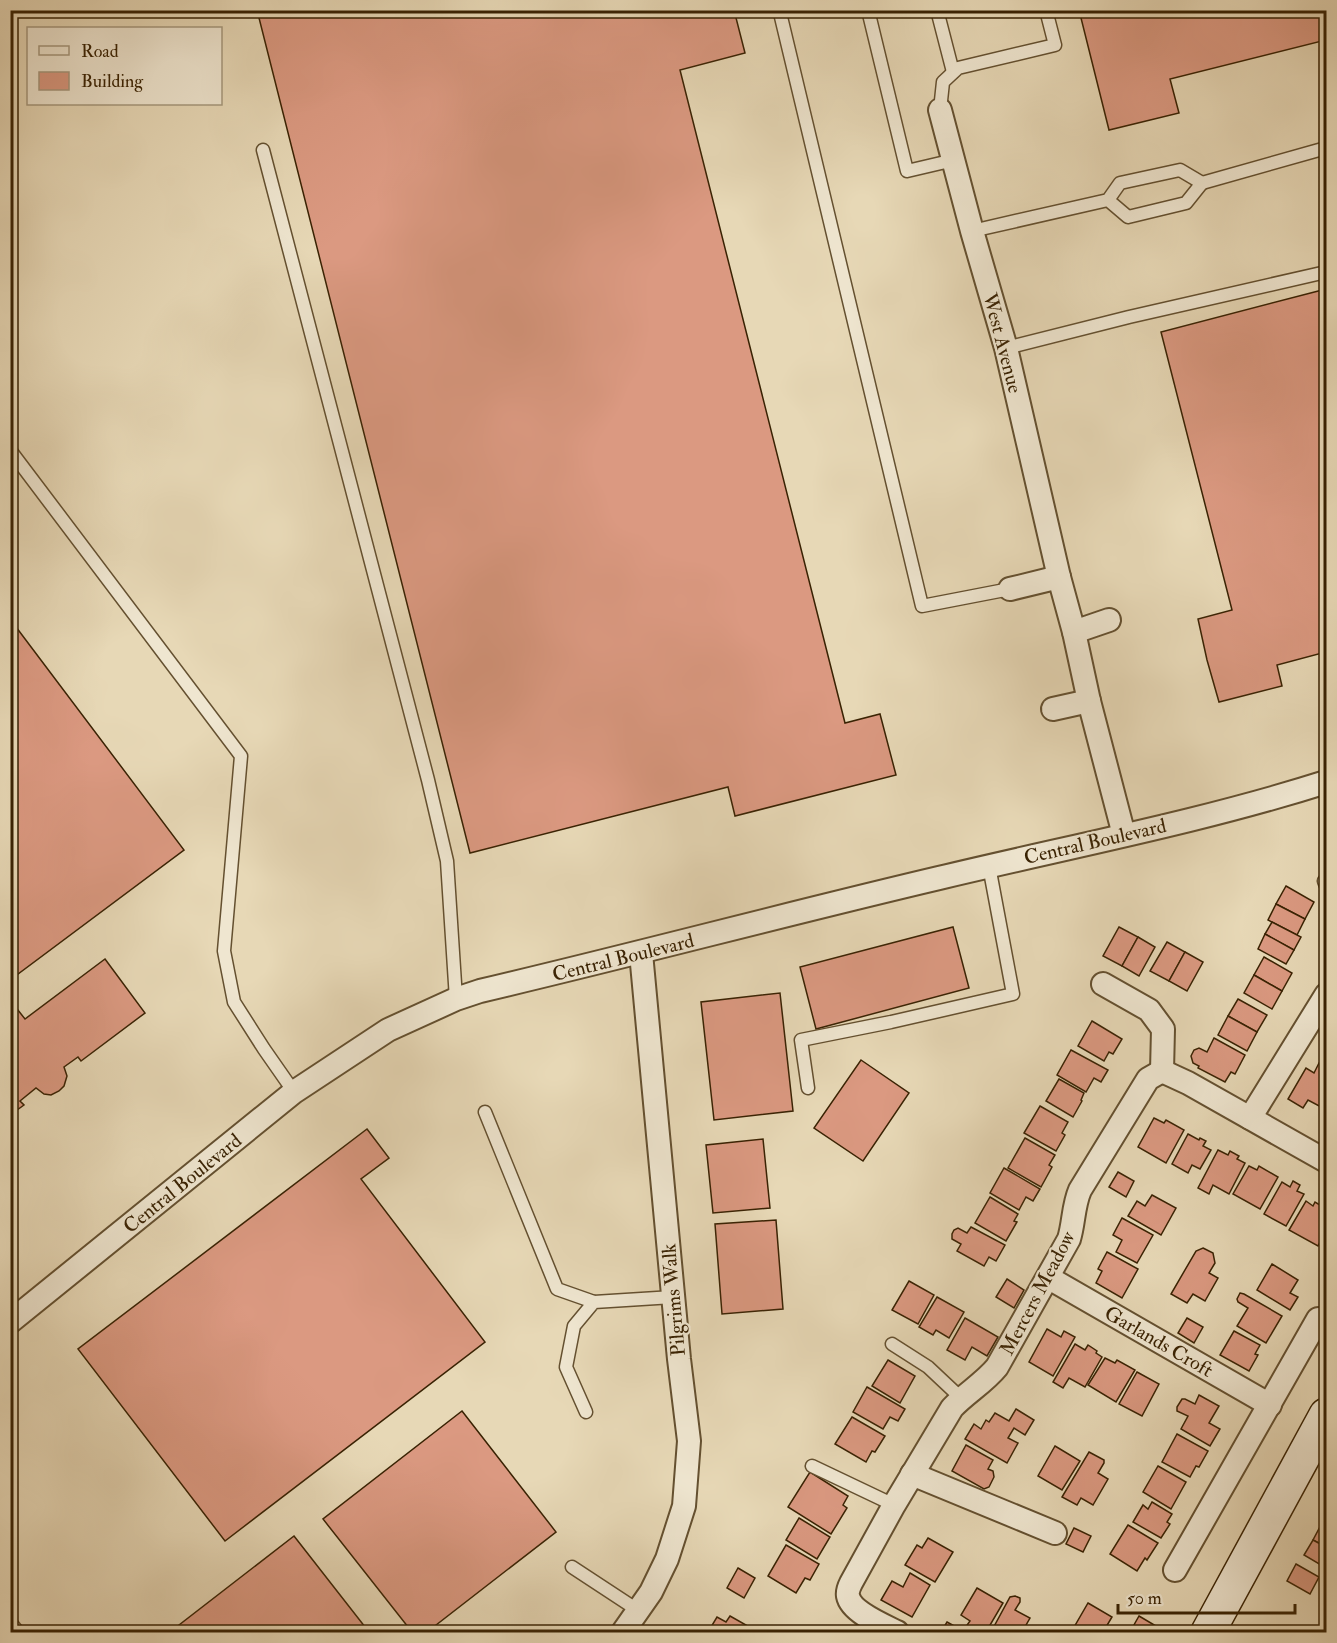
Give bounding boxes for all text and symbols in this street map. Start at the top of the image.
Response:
legend [27,27,222,105]
text: Road [81,40,119,63]
text: Building [81,70,144,93]
street label: West Avenue [977,289,1028,396]
street label: Central Boulevard [1022,813,1169,870]
street label: Central Boulevard [550,928,697,987]
street label: Central Boulevard [118,1128,247,1239]
street label: Mercers Meadow [994,1226,1081,1360]
street label: Pilgrims Walk [656,1242,691,1357]
street label: Garlands Croft [1100,1300,1218,1383]
scale bar [1118,1577,1295,1615]
text: 50 m [1127,1587,1162,1610]

